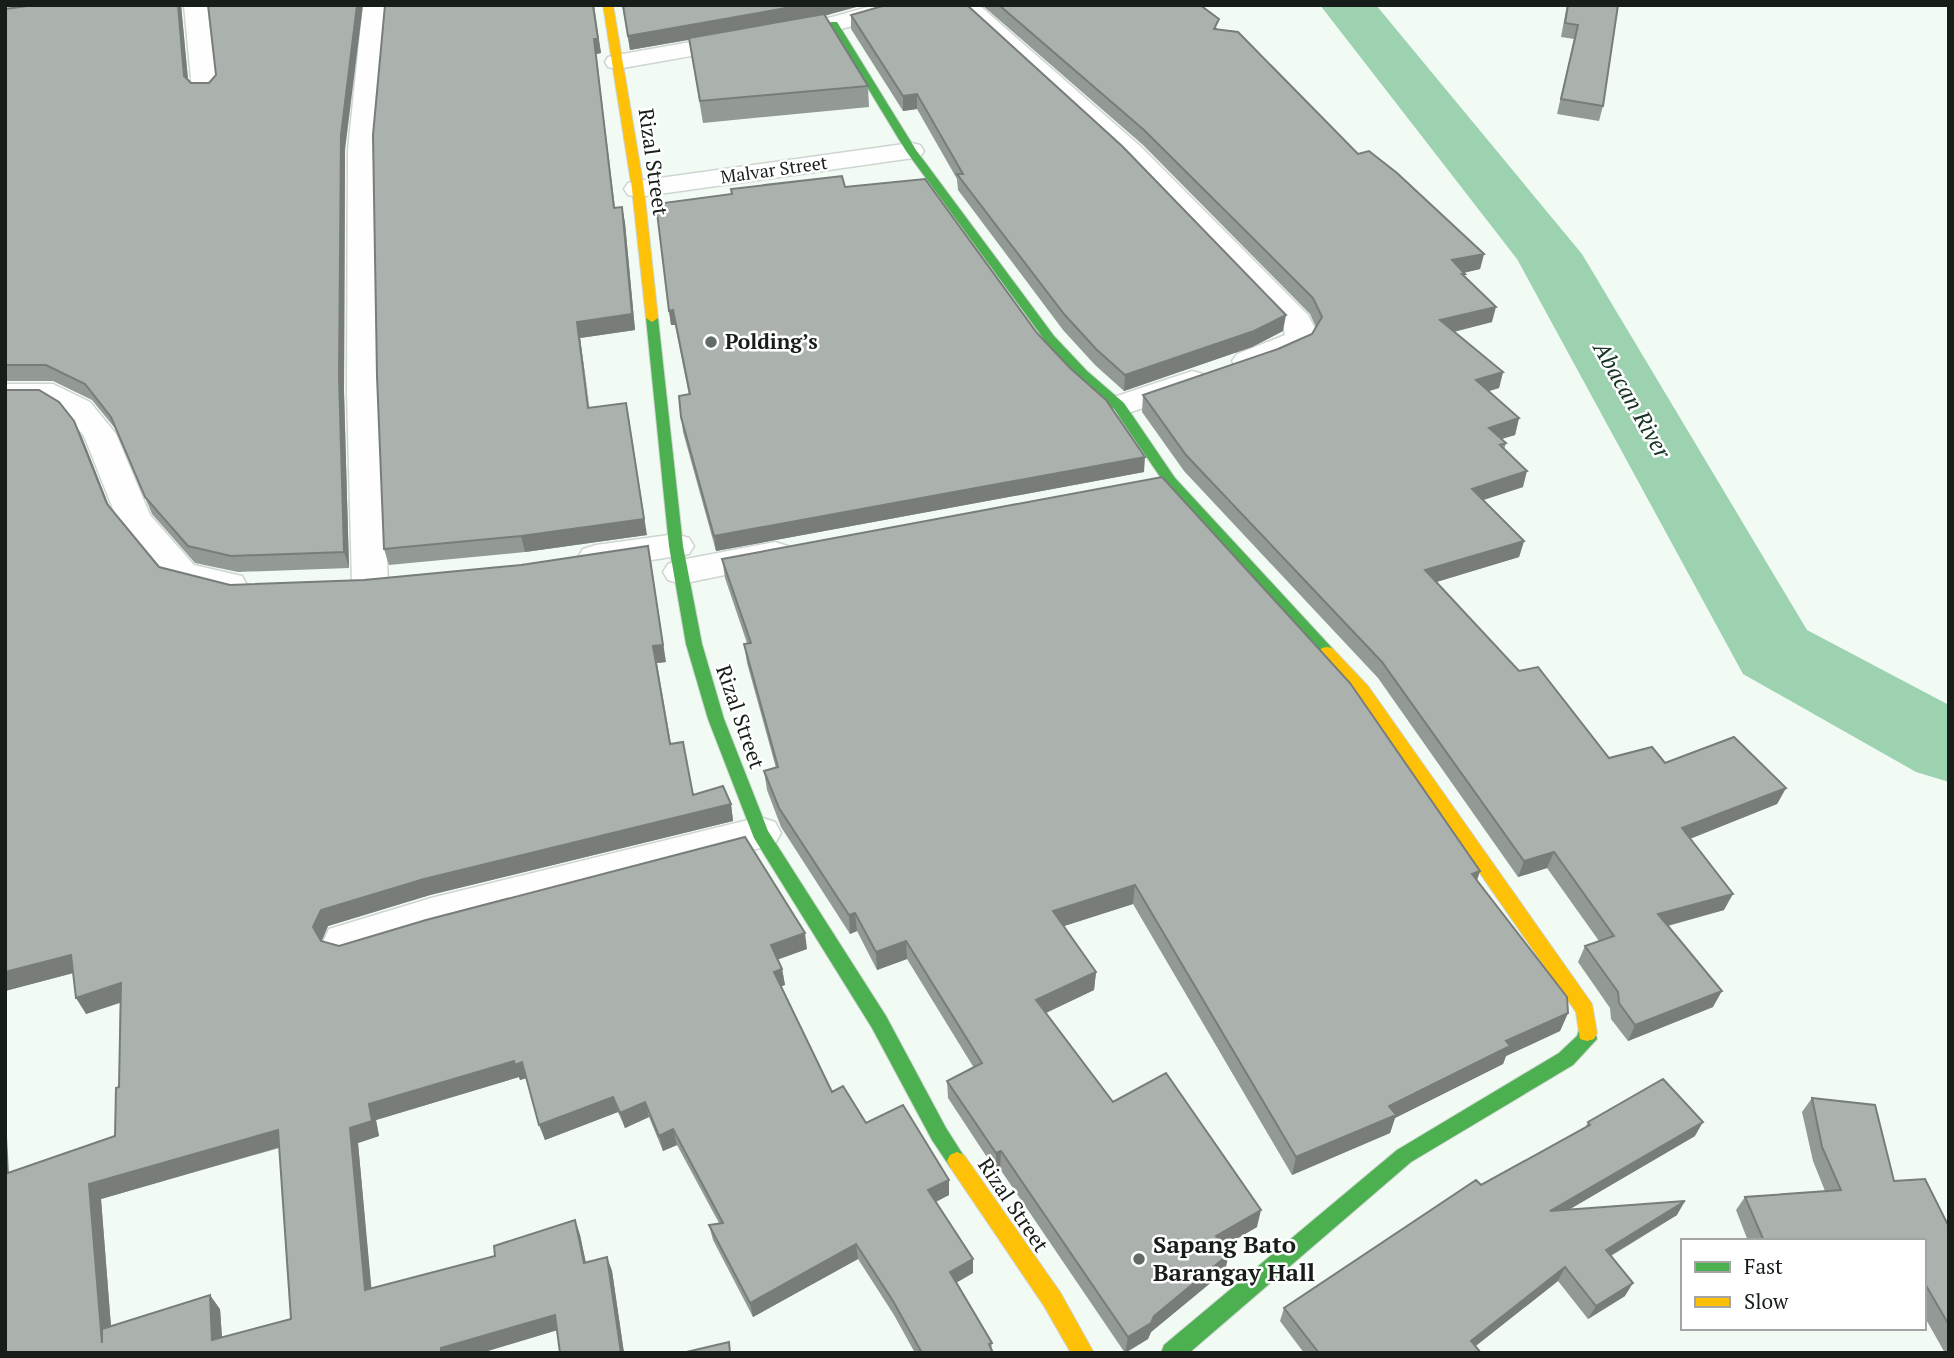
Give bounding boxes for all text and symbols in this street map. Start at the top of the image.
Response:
street label: Rizal Street [633,106,675,217]
street label: Malvar Street [719,150,829,188]
place label: Polding’s [725,327,818,355]
marker: Polding’s [703,334,719,350]
water label: Abacan River [1585,334,1679,465]
street label: Rizal Street [710,661,772,772]
street label: Rizal Street [972,1152,1056,1257]
place label: Sapang Bato Barangay Hall [1153,1228,1315,1288]
legend [1681,1239,1926,1330]
marker: Sapang Bato Barangay Hall [1131,1251,1147,1267]
text: Fast [1744,1252,1783,1280]
text: Slow [1744,1287,1789,1315]

